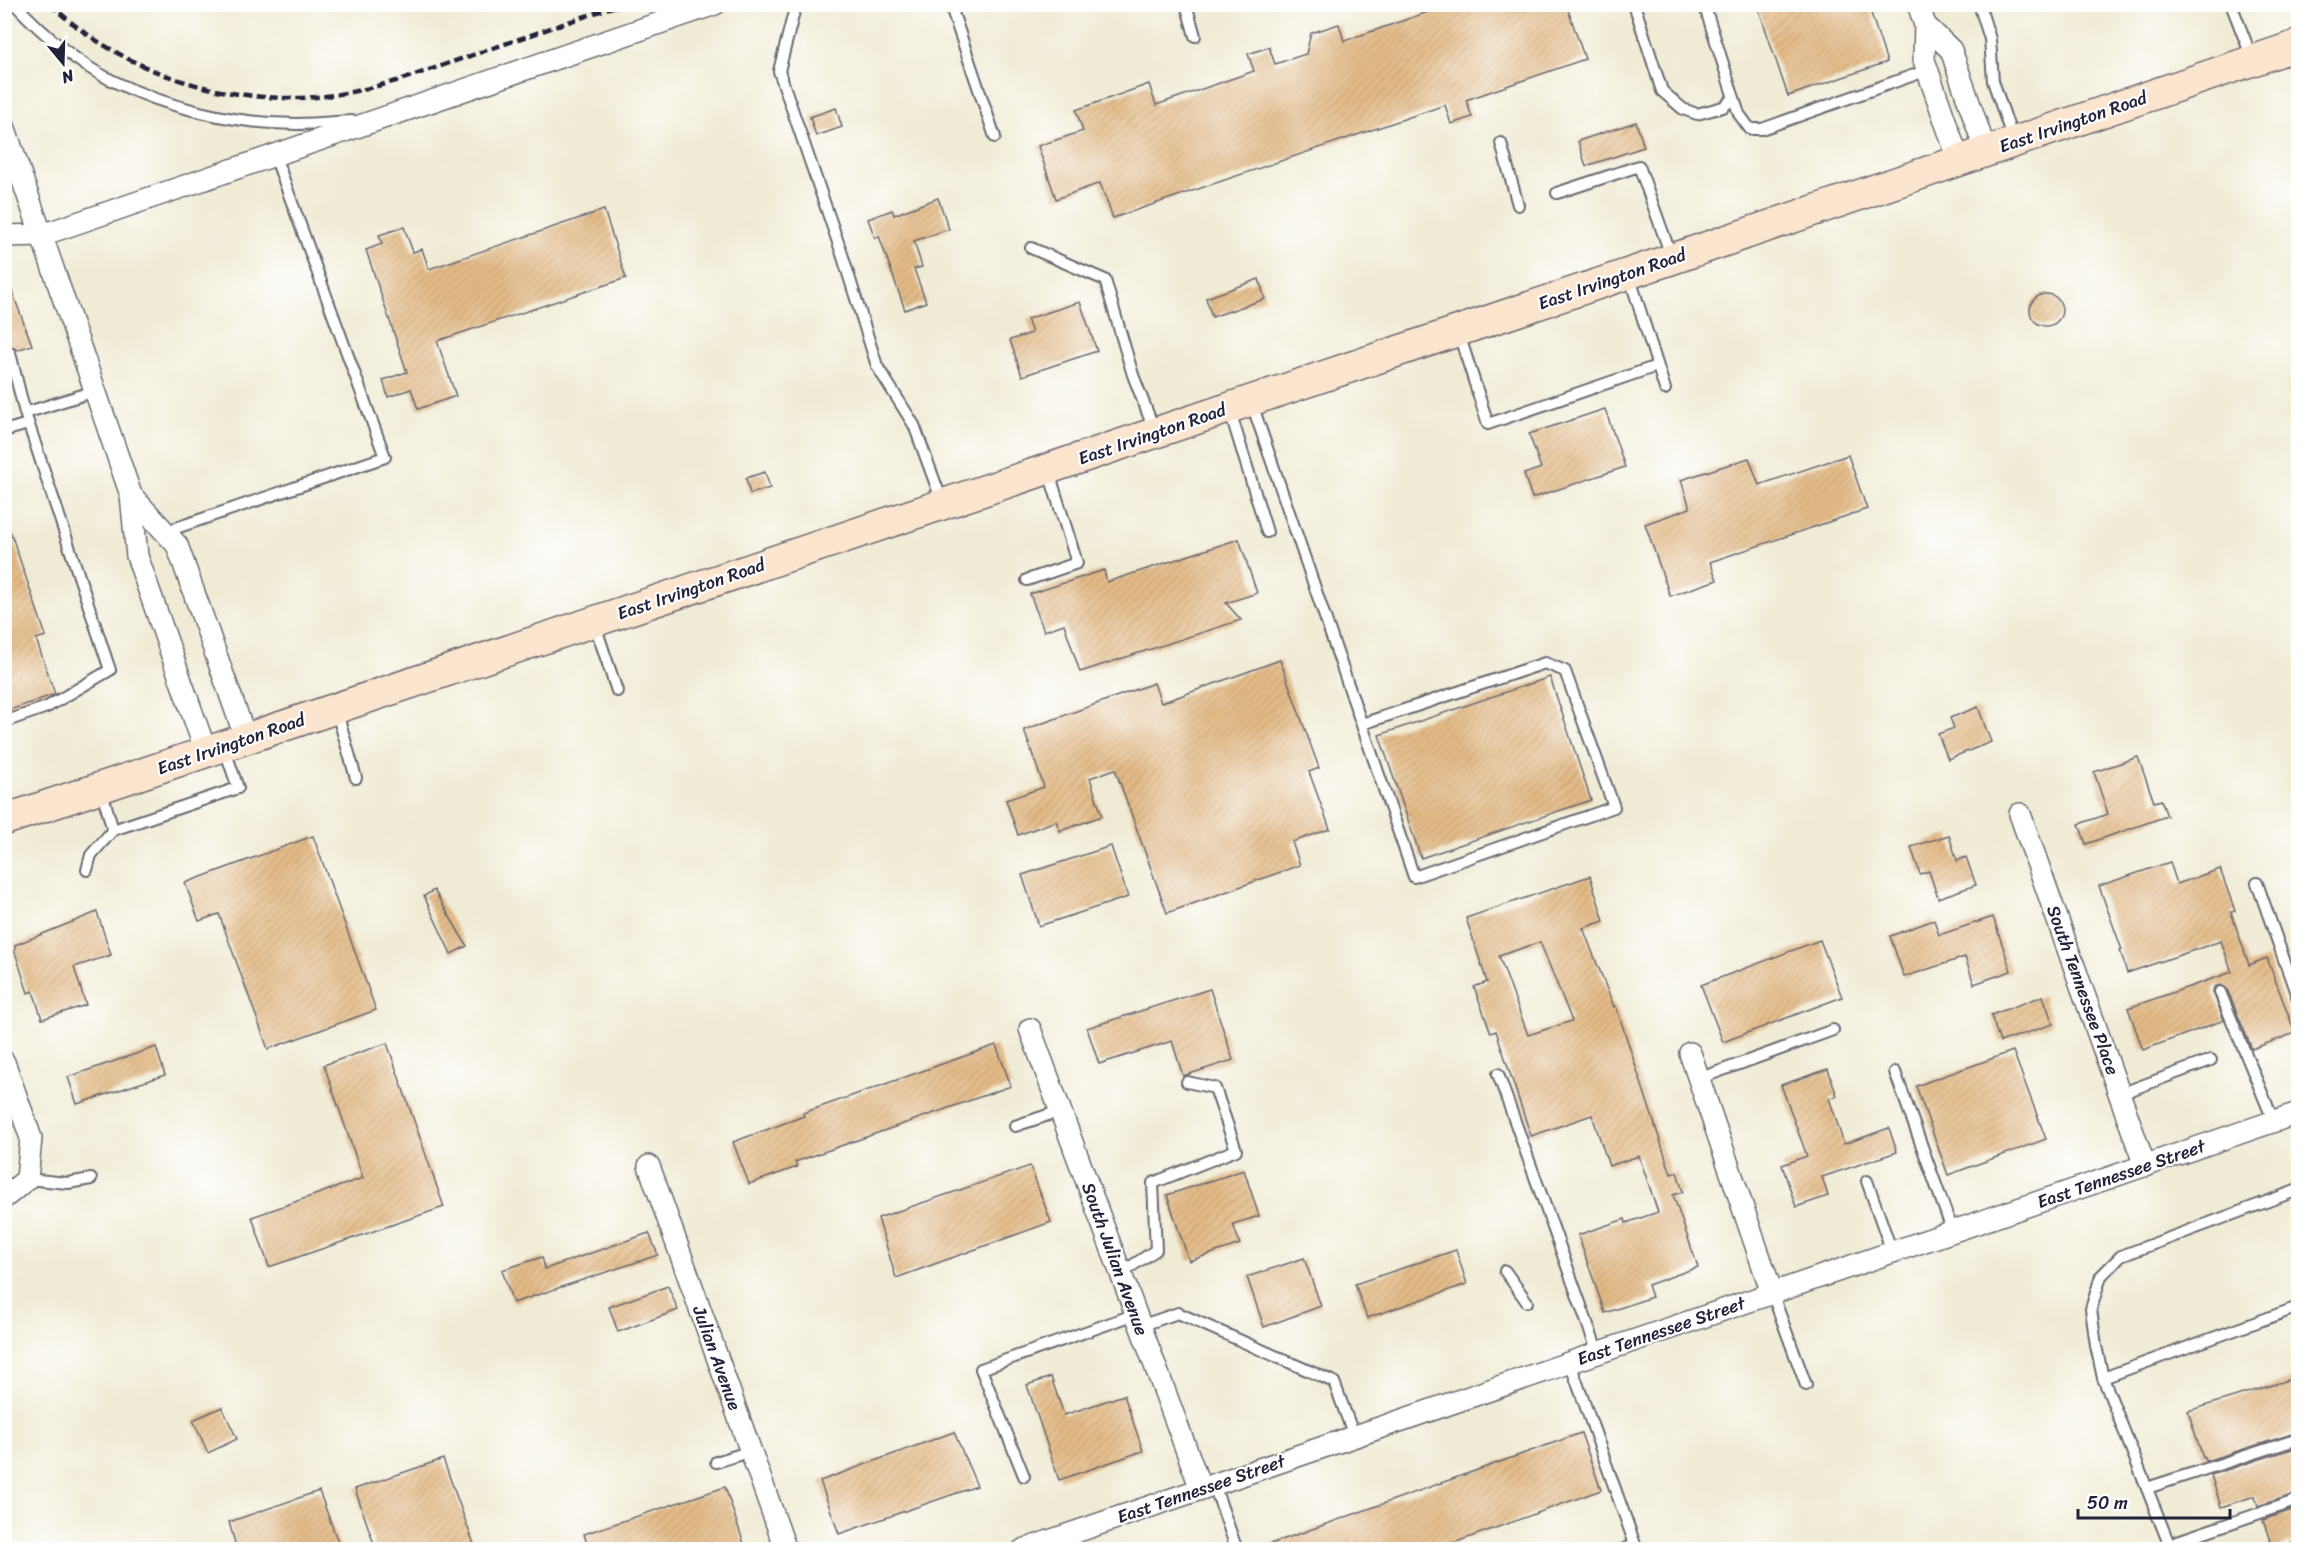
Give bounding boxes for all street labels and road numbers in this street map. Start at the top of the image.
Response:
street label: East Irvington Road [1995,81,2153,162]
street label: East Irvington Road [1534,238,1692,319]
street label: East Irvington Road [1074,393,1232,474]
street label: East Irvington Road [613,548,771,629]
street label: East Irvington Road [153,703,311,784]
street label: South Tennessee Place [2037,900,2129,1080]
street label: East Tennessee Street [2032,1130,2210,1218]
street label: South Julian Avenue [1072,1178,1158,1340]
street label: East Tennessee Street [1572,1287,1750,1375]
street label: Julian Avenue [683,1300,751,1415]
street label: East Tennessee Street [1112,1445,1290,1533]

